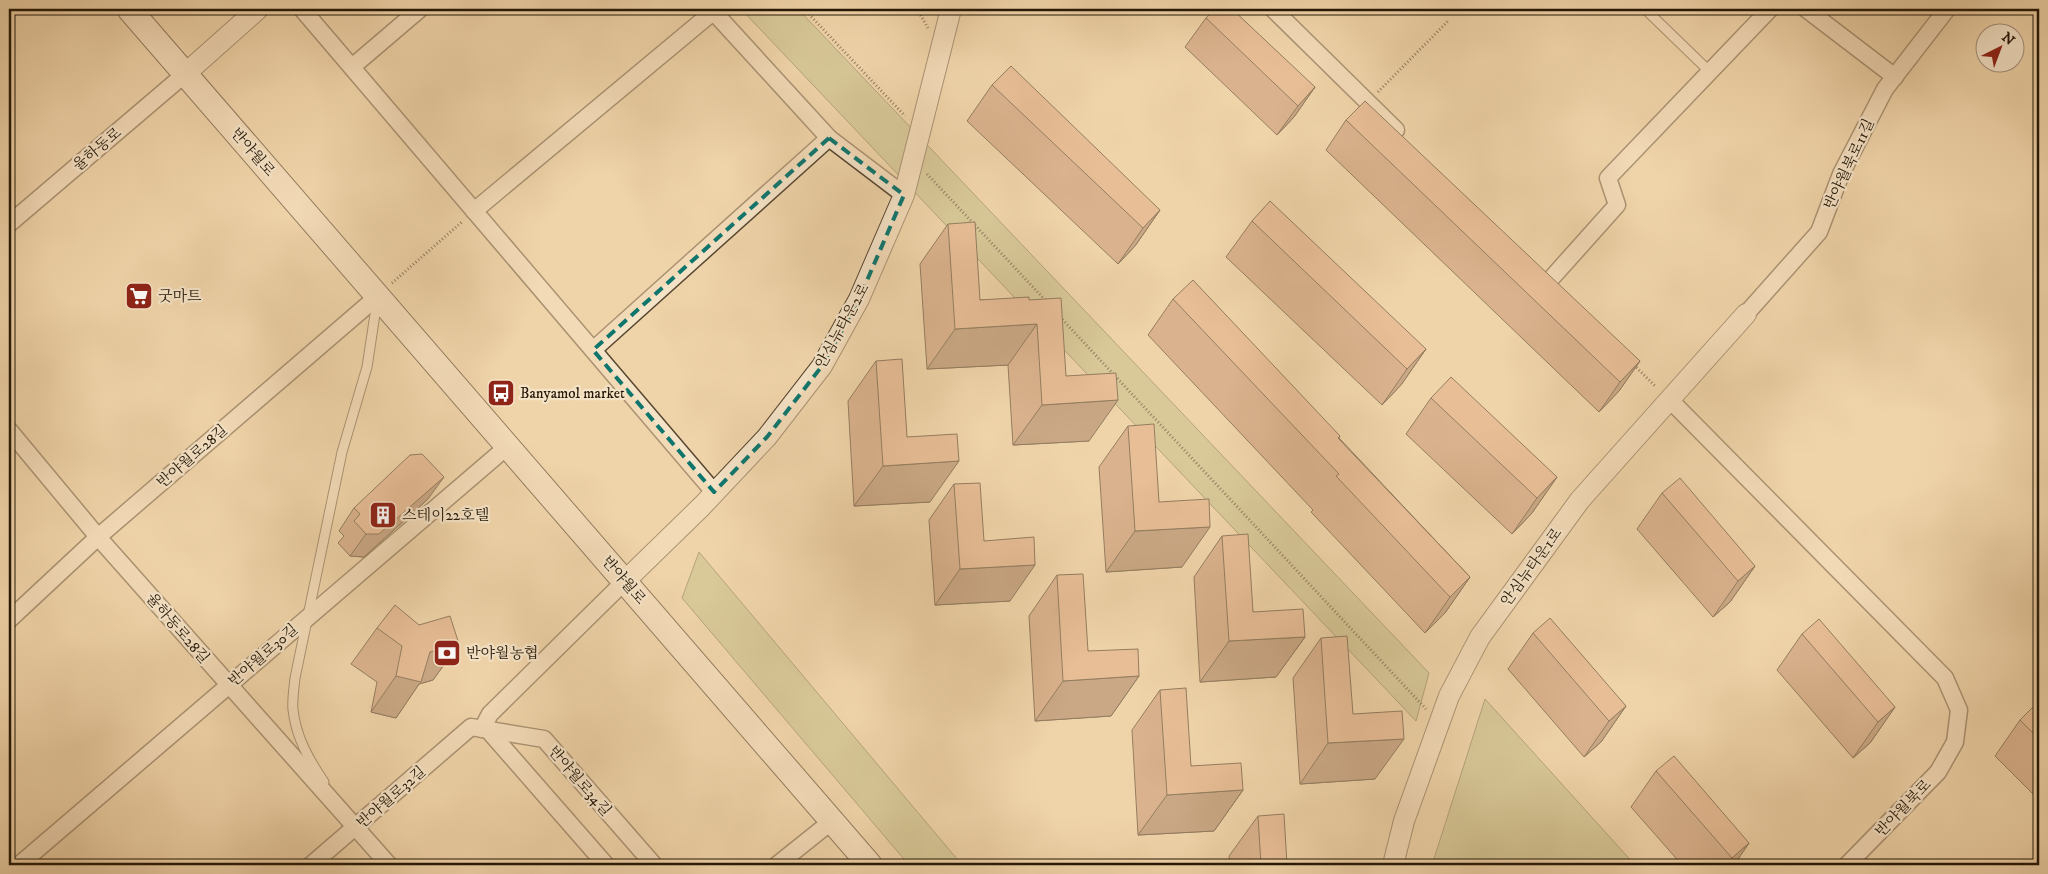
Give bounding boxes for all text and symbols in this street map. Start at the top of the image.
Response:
north arrow [1976,22,2026,72]
text: N [1998,29,2019,50]
street label: 반야월북로11길 [1820,116,1879,213]
street label: 율하동로 [69,123,126,175]
street label: 반야월로 [226,124,279,181]
street label: 안심뉴타운2로 [811,280,874,372]
supermarket icon: 굿마트 [124,281,154,311]
place label: 굿마트 [158,287,202,306]
bus stop icon: Banyamol market [486,378,516,408]
place label: Banyamol market [520,384,625,403]
street label: 반야월로28길 [153,421,232,492]
building icon: 스테이22호텔 [368,500,398,530]
place label: 스테이22호텔 [402,506,489,525]
street label: 안심뉴타운1로 [1497,524,1567,610]
street label: 반야월로 [597,552,650,609]
street label: 율하동로28길 [142,589,213,668]
street label: 반야월로30길 [225,620,302,691]
bank icon: 반야월농협 [432,638,462,668]
place label: 반야월농협 [466,644,538,663]
street label: 반야월로34길 [544,742,615,820]
street label: 반야월로32길 [353,762,430,833]
street label: 반야월북로 [1871,775,1936,841]

